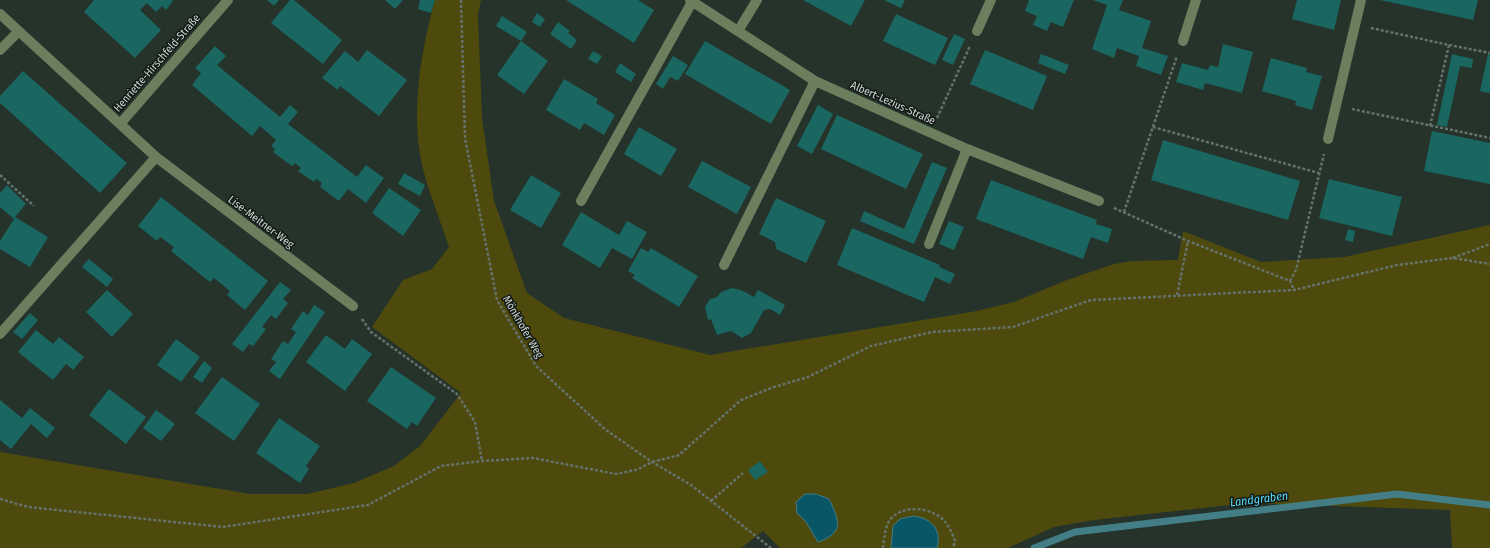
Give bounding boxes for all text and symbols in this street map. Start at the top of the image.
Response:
street label: Henriette-Hirschfeld-Straße [111,12,203,114]
street label: Albert-Lezius-Straße [849,78,937,128]
street label: Lise-Meitner-Weg [226,193,297,251]
street label: Mönkhofer Weg [500,293,547,361]
water label: Landgraben [1229,488,1289,510]

